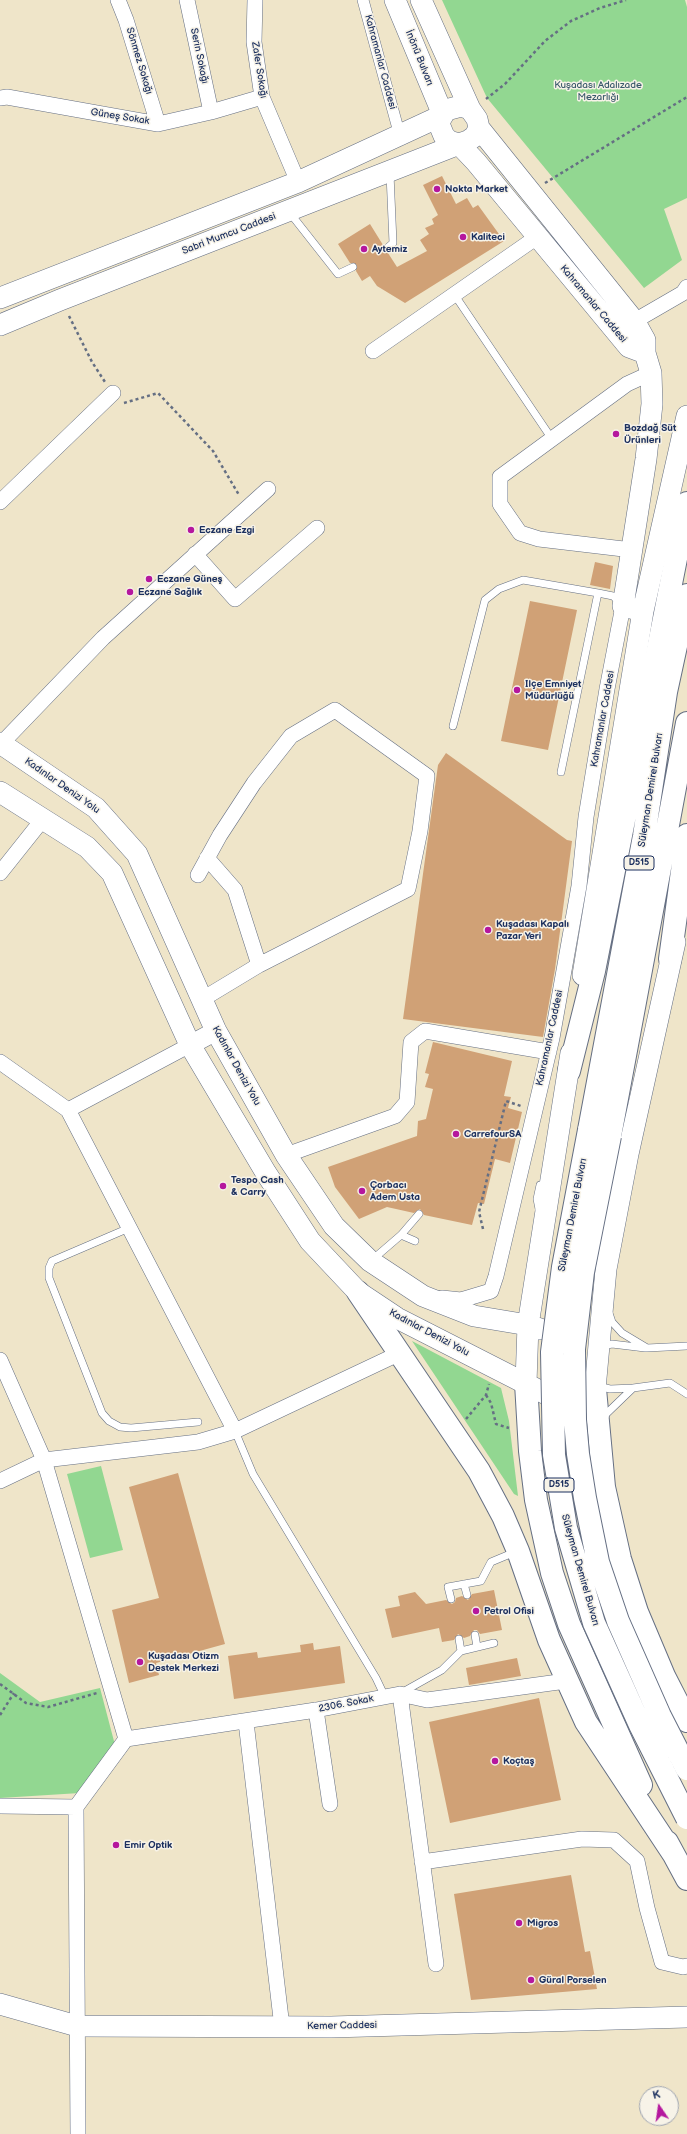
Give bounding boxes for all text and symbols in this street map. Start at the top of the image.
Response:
street label: Kahramanlar Caddesi [362,13,398,111]
street label: Sönmez Sokağı [123,26,155,96]
street label: Serin Sokağı [187,27,211,85]
street label: İnönü Bulvarı [402,28,436,88]
street label: Zafer Sokağı [249,41,269,99]
park label: Kuşadası Adalızade Mezarlığı [554,79,642,102]
street label: Güneş Sokak [90,106,150,128]
place label: Nokta Market [445,183,508,195]
marker: Nokta Market [432,184,442,194]
street label: Sabri Mumcu Caddesi [180,211,278,257]
place label: Kaliteci [471,231,505,243]
marker: Kaliteci [458,232,468,242]
place label: Aytemiz [372,243,407,255]
marker: Aytemiz [359,244,369,254]
street label: Kahramanlar Caddesi [557,263,629,345]
place label: Bozdağ Süt Ürünleri [624,422,676,446]
marker: Bozdağ Süt Ürünleri [611,429,621,439]
place label: Eczane Ezgi [199,524,255,536]
marker: Eczane Ezgi [186,525,196,535]
place label: Eczane Güneş [157,573,222,585]
marker: Eczane Güneş [144,574,154,584]
place label: Eczane Sağlık [138,586,202,598]
marker: Eczane Sağlık [125,587,135,597]
street label: Kahramanlar Caddesi [589,670,617,768]
place label: Ilçe Emniyet Müdürlüğü [525,678,581,702]
marker: Ilçe Emniyet Müdürlüğü [512,685,522,695]
street label: Süleyman Demirel Bulvarı [636,732,666,848]
street label: Kadınlar Denizi Yolu [22,755,102,817]
road number: D515 [624,856,654,870]
place label: Kuşadası Kapalı Pazar Yeri [496,918,569,942]
marker: Kuşadası Kapalı Pazar Yeri [483,925,493,935]
street label: Kahramanlar Caddesi [534,989,566,1087]
street label: Kadınlar Denizi Yolu [209,1024,263,1108]
place label: CarrefourSA [464,1128,521,1140]
marker: CarrefourSA [451,1129,461,1139]
street label: Süleyman Demirel Bulvarı [556,1157,590,1273]
place label: Tespo Cash & Carry [231,1174,284,1198]
place label: Çorbacı Adem Usta [370,1179,420,1202]
marker: Tespo Cash & Carry [218,1181,228,1191]
marker: Çorbacı Adem Usta [357,1186,367,1196]
street label: Kadınlar Denizi Yolu [387,1307,471,1359]
road number: D515 [544,1478,574,1492]
street label: Süleyman Demirel Bulvarı [558,1513,602,1627]
place label: Petrol Ofisi [484,1605,534,1617]
marker: Petrol Ofisi [471,1606,481,1616]
place label: Kuşadası Otizm Destek Merkezi [148,1650,219,1674]
marker: Kuşadası Otizm Destek Merkezi [135,1657,145,1667]
street label: 2306. Sokak [318,1693,374,1715]
place label: Koçtaş [503,1755,534,1767]
marker: Koçtaş [490,1756,500,1766]
place label: Emir Optik [124,1839,172,1851]
marker: Emir Optik [111,1840,121,1850]
place label: Migros [527,1917,558,1929]
marker: Migros [514,1918,524,1928]
place label: Güral Porselen [539,1974,607,1986]
marker: Güral Porselen [526,1975,536,1985]
street label: Kemer Caddesi [307,2019,377,2033]
north arrow [639,2086,679,2126]
text: K [651,2088,662,2102]

